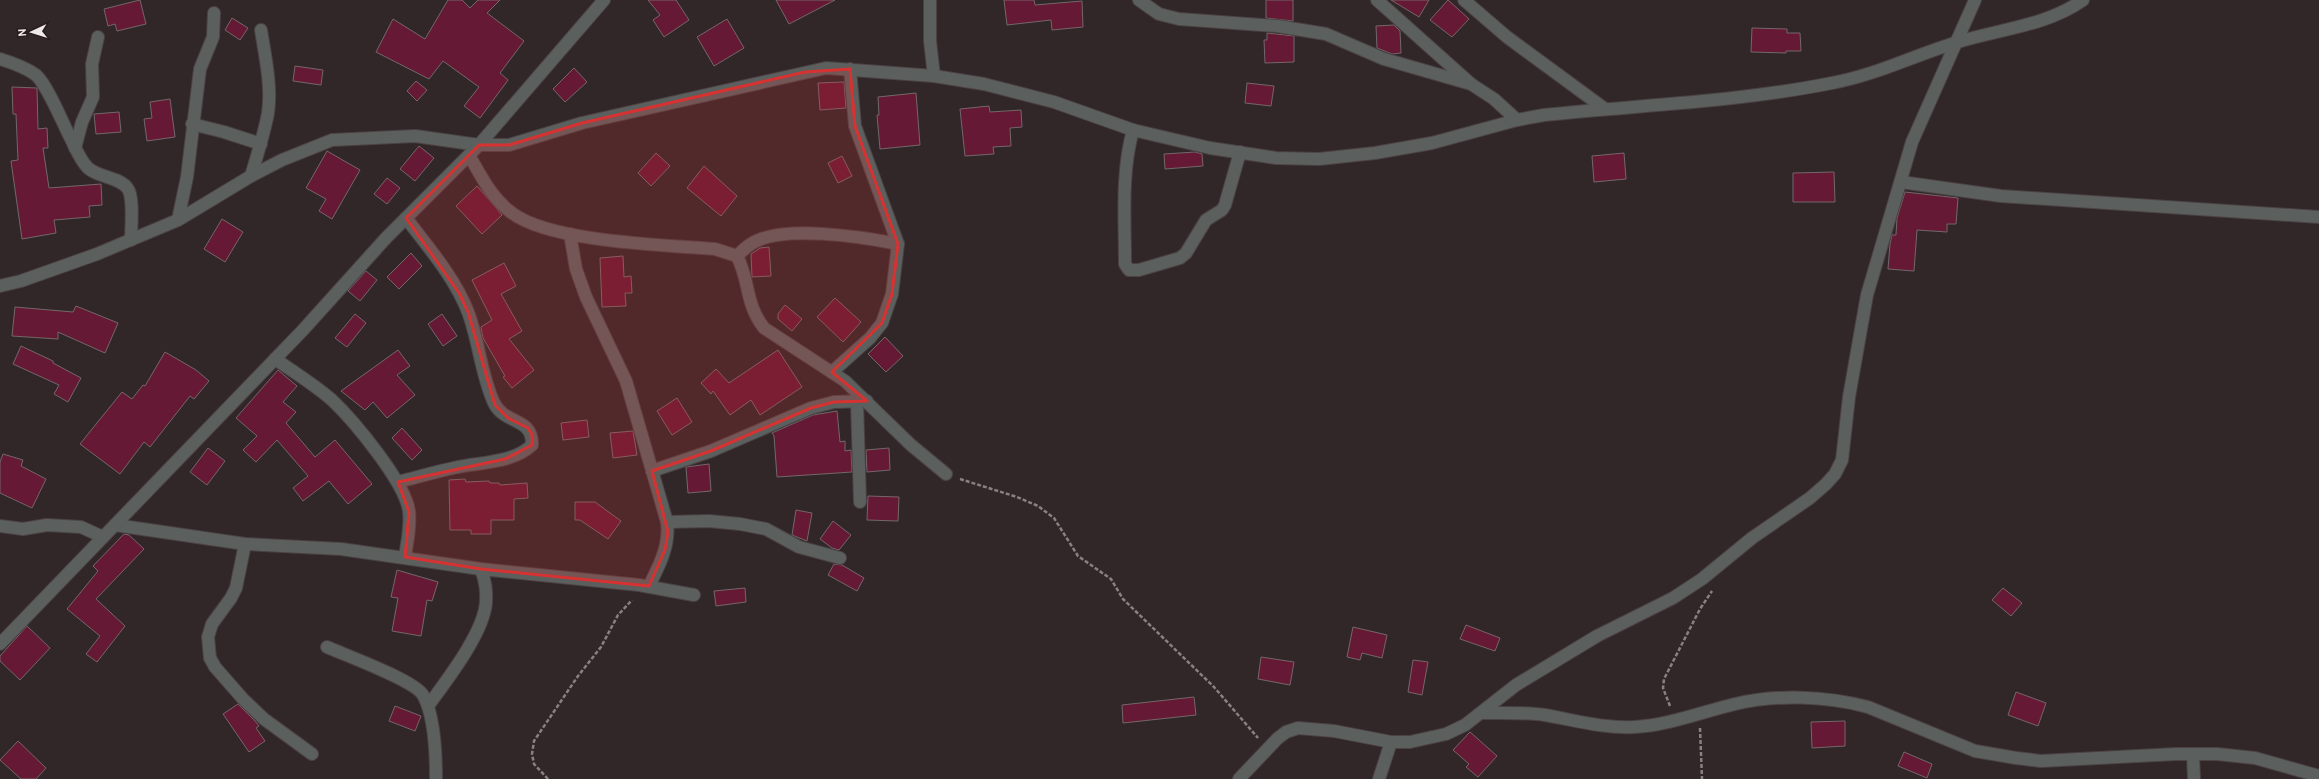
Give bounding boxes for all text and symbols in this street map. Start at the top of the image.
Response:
north arrow [12,12,52,52]
text: N [16,28,30,37]

